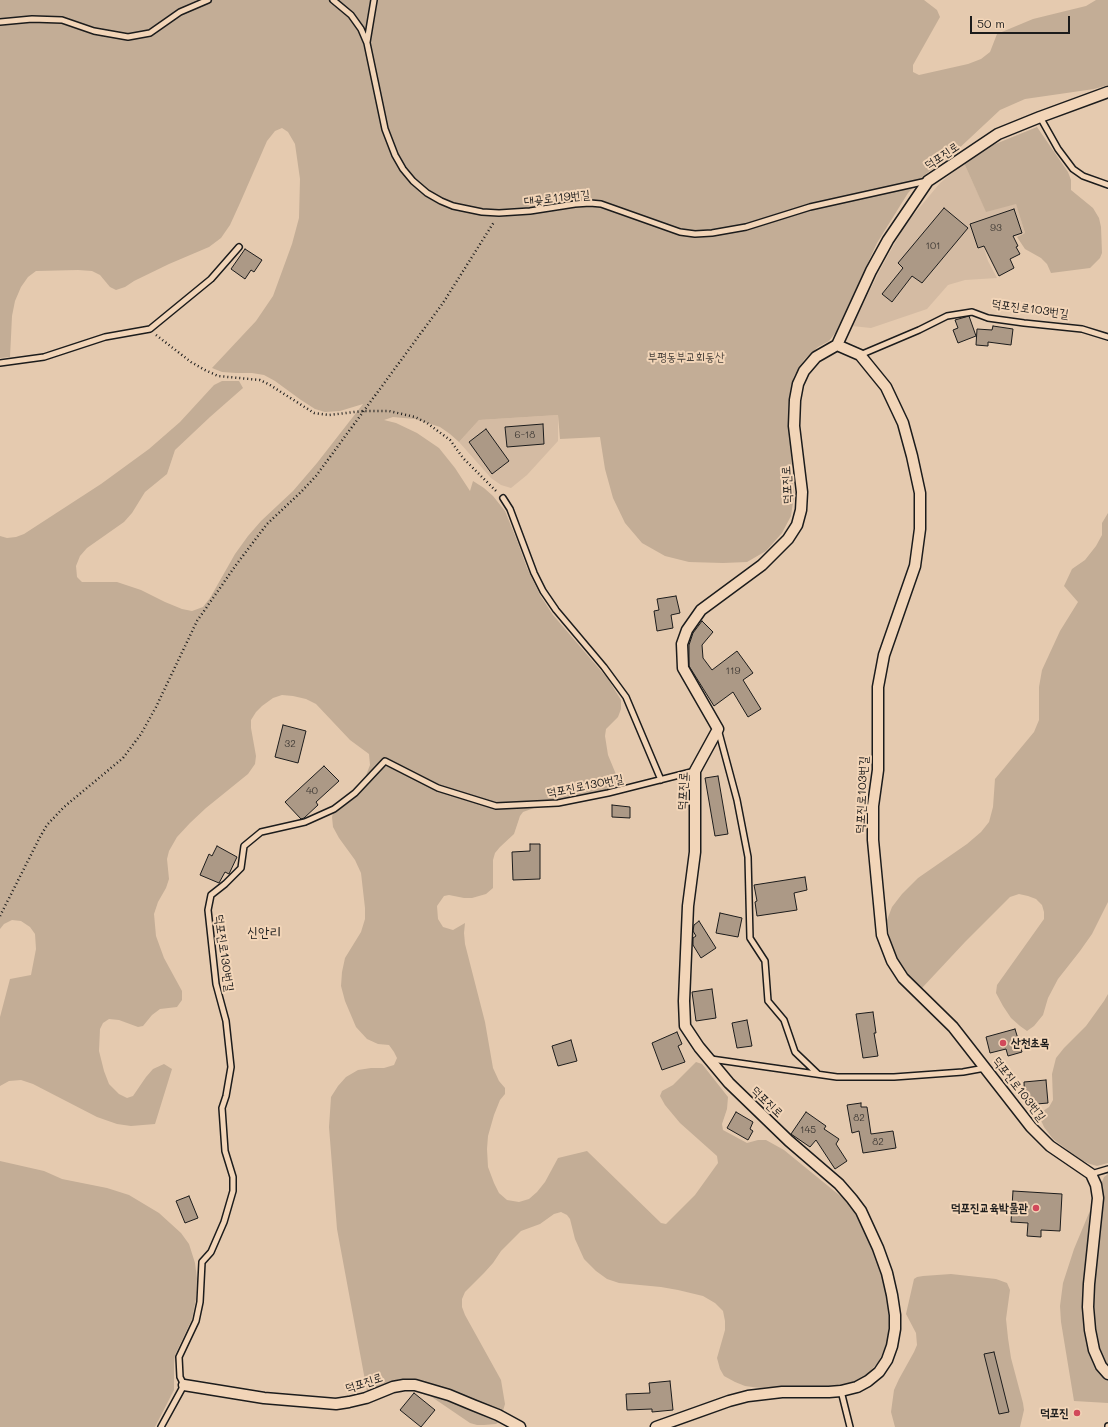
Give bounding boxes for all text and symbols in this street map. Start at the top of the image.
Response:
scale bar [972,8,1072,34]
text: 50 m [977,15,1005,31]
street label: 덕포진로 [922,139,962,173]
street label: 대곶로119번길 [523,187,591,209]
house number: 93 [990,222,1002,234]
house number: 101 [925,240,941,252]
street label: 덕포진로103번길 [991,296,1069,322]
park label: 부평동부교회동산 [647,350,725,364]
house number: 6-18 [515,429,535,441]
street label: 덕포진로 [779,465,795,505]
house number: 119 [726,665,740,677]
house number: 32 [284,738,296,750]
street label: 덕포진로103번길 [853,756,871,834]
street label: 덕포진로 [675,771,691,811]
street label: 덕포진로130번길 [545,772,625,800]
house number: 40 [306,785,318,797]
street label: 덕포진로130번길 [211,914,237,992]
district label: 신안리 [247,925,281,941]
place label: 산천초목 [1011,1036,1050,1050]
marker: 산천초목 [998,1038,1008,1048]
street label: 덕포진로103번길 [989,1054,1049,1124]
street label: 덕포진로 [748,1083,786,1121]
house number: 82 [853,1112,865,1124]
house number: 145 [800,1124,816,1136]
house number: 82 [872,1136,884,1148]
place label: 덕포진교육박물관 [951,1201,1028,1215]
marker: 덕포진교육박물관 [1031,1203,1041,1213]
street label: 덕포진로 [343,1370,385,1396]
place label: 덕포진 [1040,1406,1069,1420]
marker: 덕포진 [1072,1408,1082,1418]

